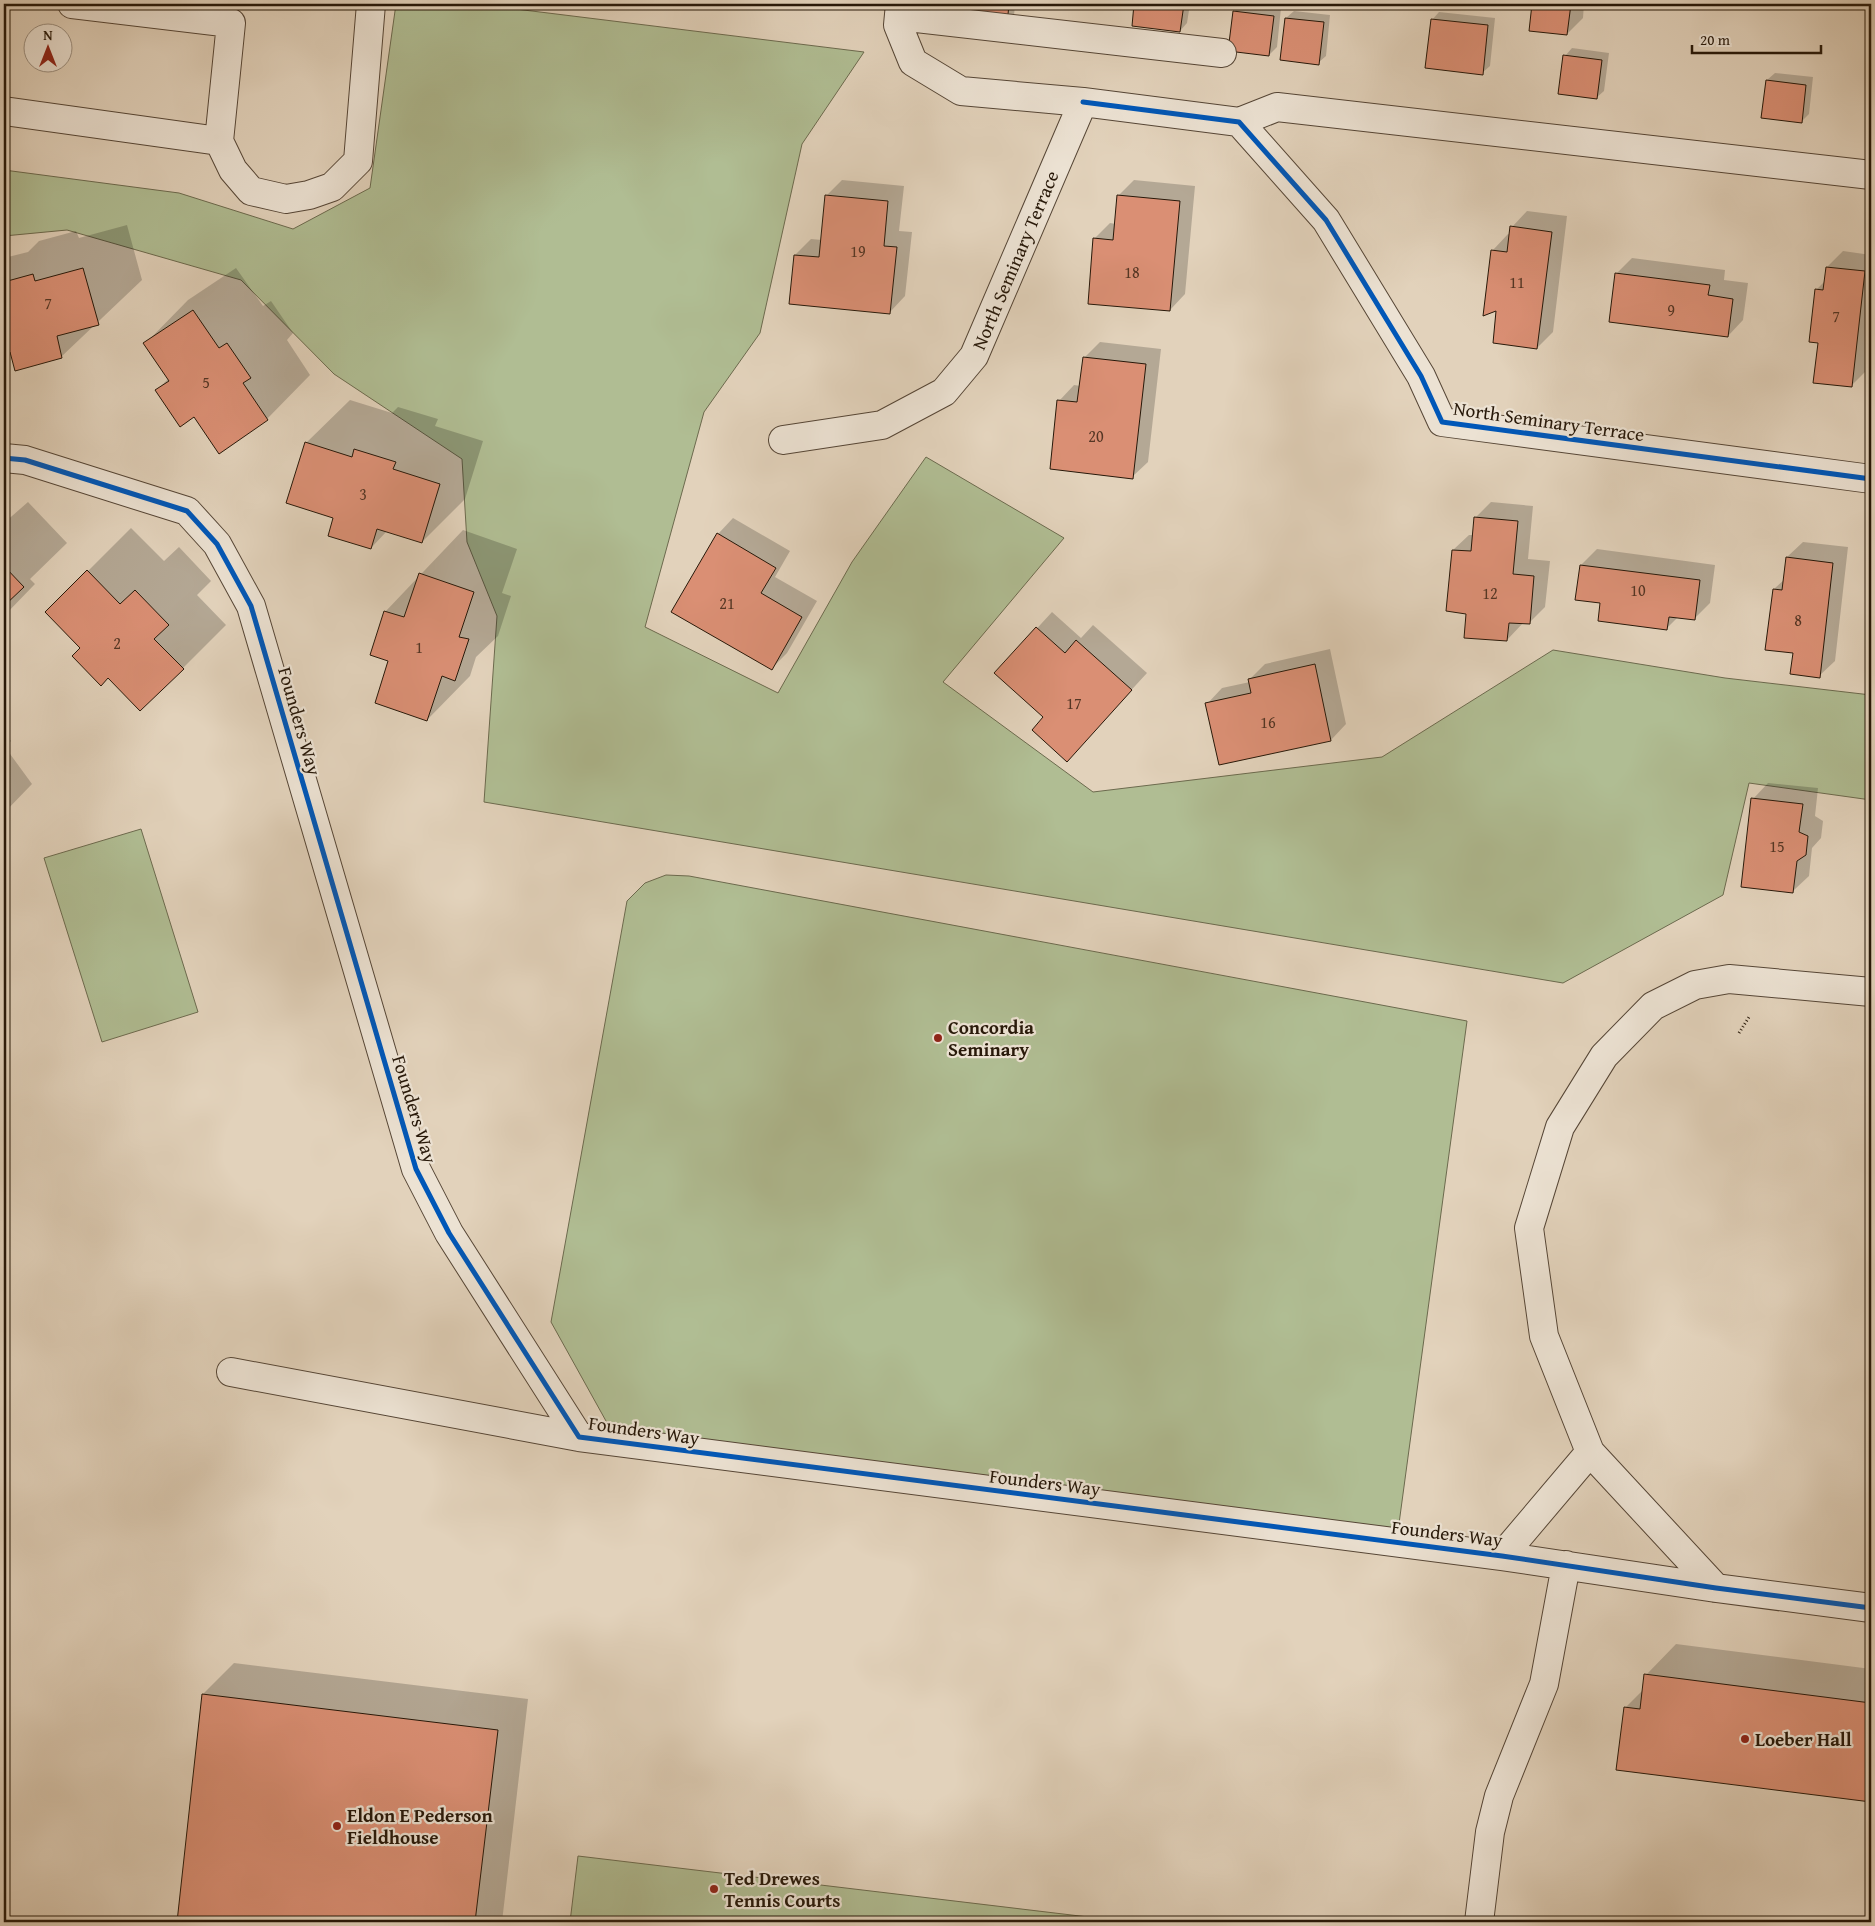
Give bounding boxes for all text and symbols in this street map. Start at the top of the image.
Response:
north arrow [22,22,72,72]
scale bar [1692,22,1821,54]
text: N [43,25,53,45]
text: 20 m [1700,29,1731,50]
street label: North Seminary Terrace [965,166,1065,354]
house number: 19 [850,239,866,263]
house number: 18 [1124,260,1140,284]
house number: 11 [1509,270,1525,294]
house number: 7 [44,291,52,315]
house number: 9 [1667,298,1675,322]
house number: 7 [1832,304,1840,328]
house number: 5 [202,370,210,394]
street label: North Seminary Terrace [1452,394,1646,448]
house number: 20 [1088,424,1104,448]
house number: 3 [359,482,367,506]
house number: 10 [1630,578,1646,602]
house number: 12 [1482,581,1498,605]
house number: 21 [719,591,735,615]
house number: 8 [1794,608,1802,632]
house number: 2 [113,631,121,655]
house number: 1 [415,635,423,659]
street label: Founders Way [271,663,329,779]
house number: 17 [1066,691,1082,715]
house number: 16 [1260,710,1276,734]
house number: 15 [1769,834,1785,858]
place label: Concordia Seminary [948,1013,1034,1063]
marker: Concordia Seminary [932,1032,944,1044]
street label: Founders Way [385,1052,445,1167]
street label: Founders Way [587,1408,702,1452]
street label: Founders Way [988,1461,1103,1503]
street label: Founders Way [1390,1512,1505,1554]
place label: Loeber Hall [1755,1725,1852,1753]
marker: Loeber Hall [1739,1733,1751,1745]
place label: Eldon E Pederson Fieldhouse [347,1801,493,1851]
marker: Eldon E Pederson Fieldhouse [331,1820,343,1832]
place label: Ted Drewes Tennis Courts [724,1864,840,1914]
marker: Ted Drewes Tennis Courts [708,1883,720,1895]

